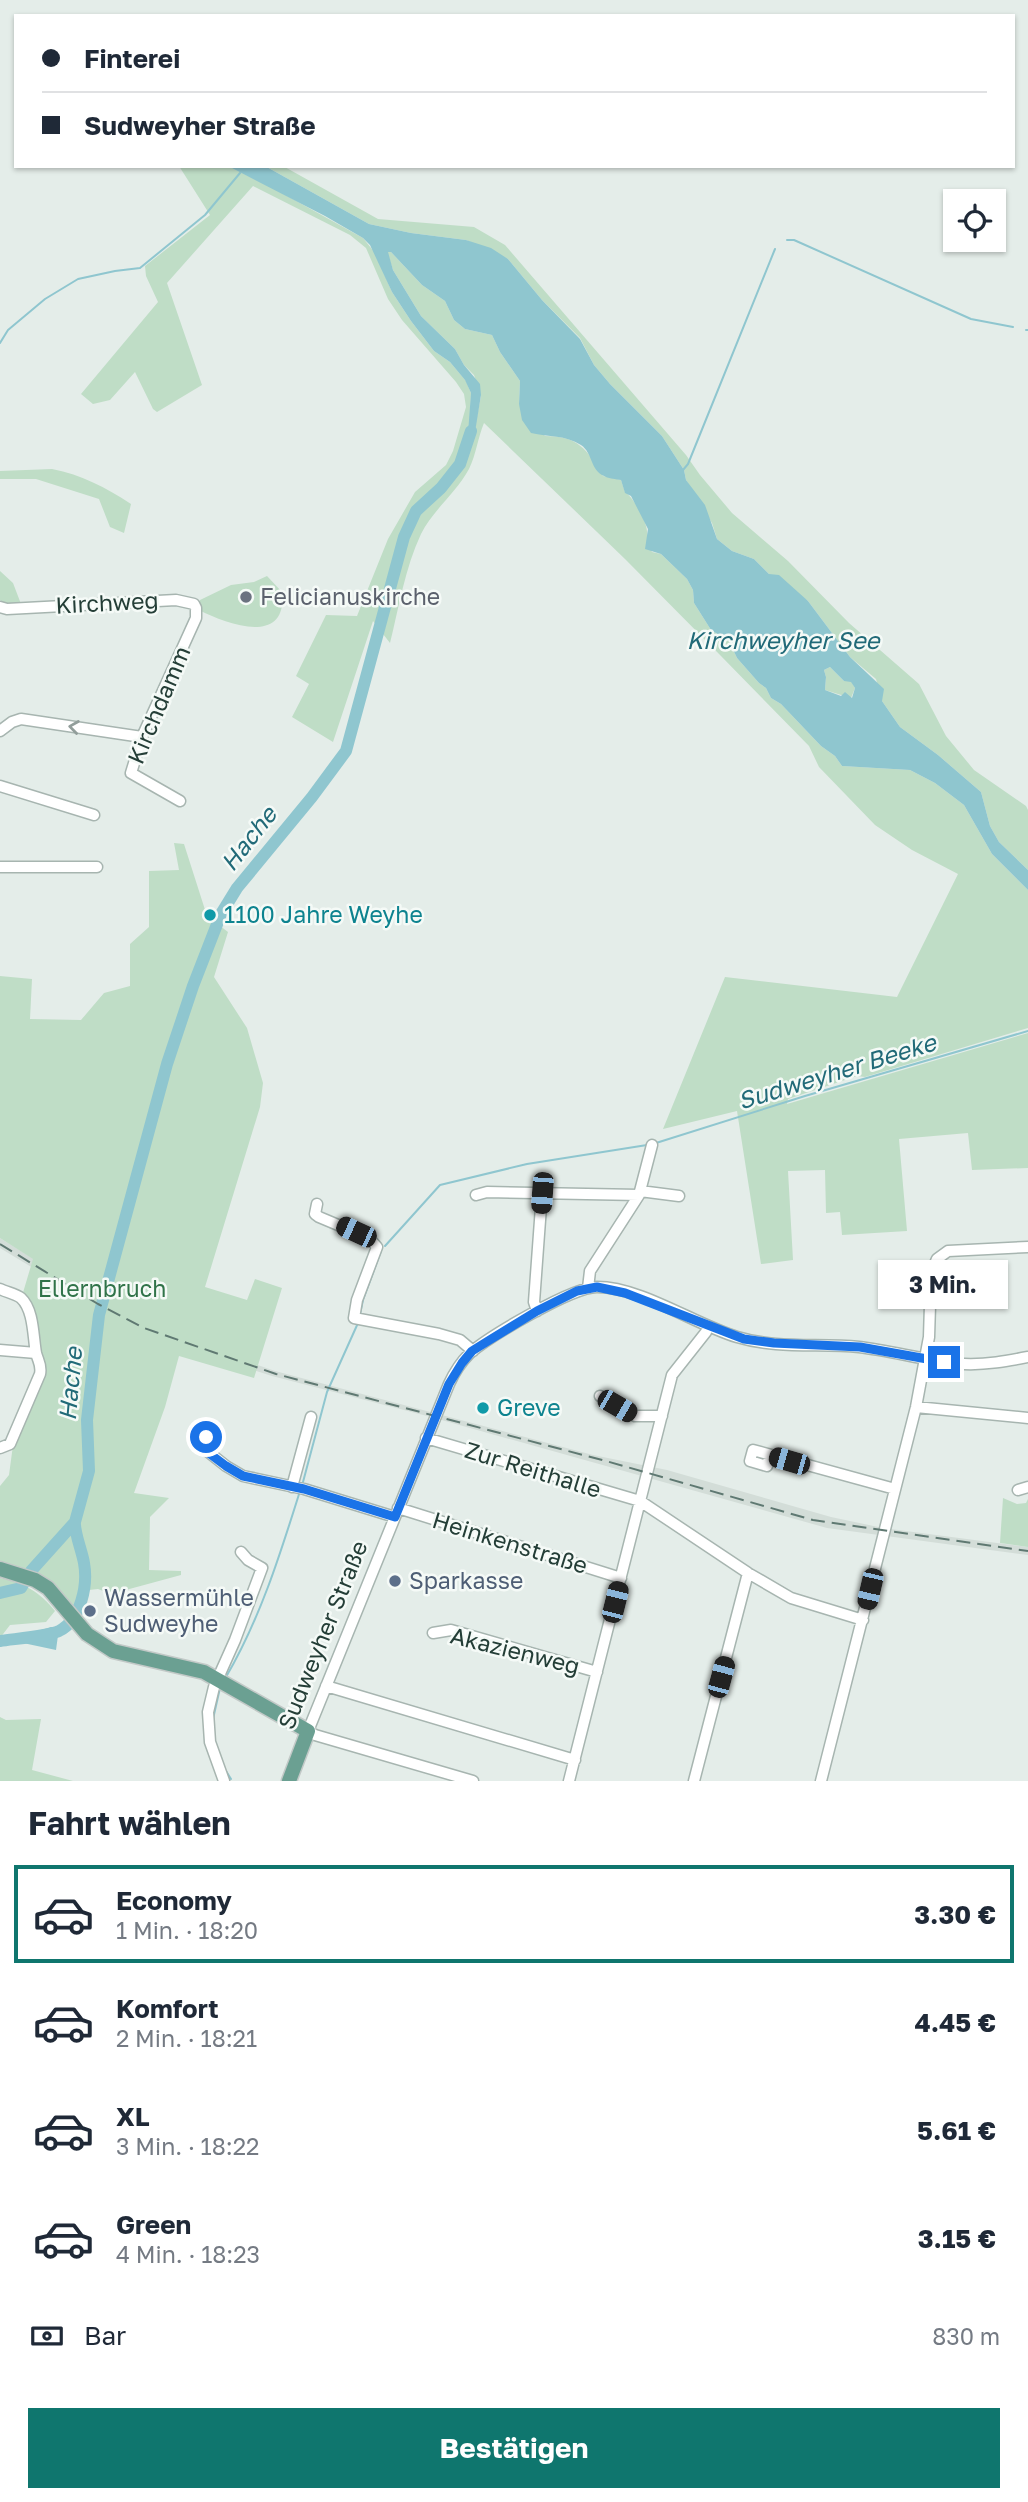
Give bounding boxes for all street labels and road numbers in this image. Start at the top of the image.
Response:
street label: Kirchweg [55,585,159,619]
street label: Kirchdamm [121,641,195,768]
street label: Zur Reithalle [462,1435,605,1503]
street label: Heinkenstraße [429,1505,591,1579]
street label: Sudweyher Straße [271,1536,373,1733]
street label: Akazienweg [448,1620,583,1680]

